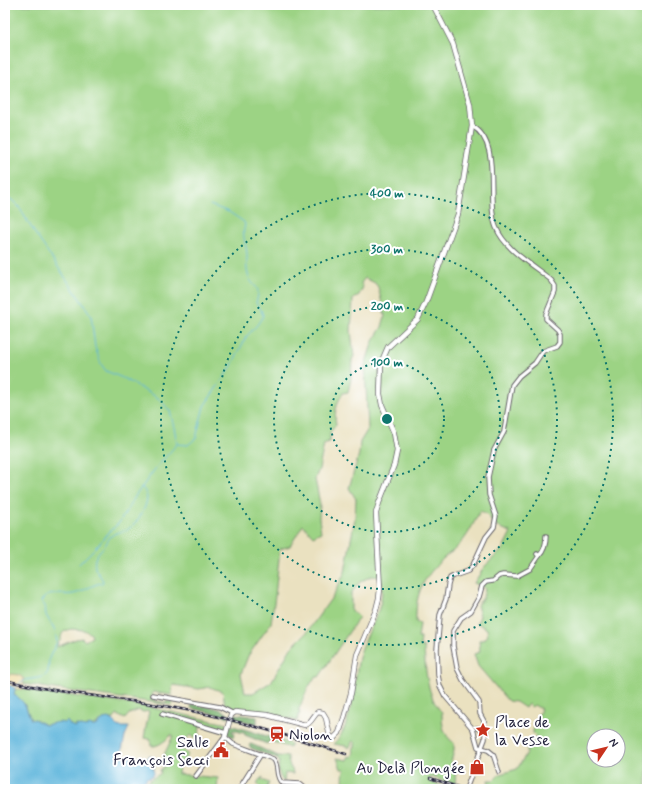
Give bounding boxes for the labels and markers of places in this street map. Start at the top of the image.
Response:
centre of rings [380,412,394,426]
place label: Place de la Vesse [495,712,550,751]
place icon: Place de la Vesse [474,721,492,739]
station icon: Niolon [268,725,286,743]
place label: Niolon [289,725,333,746]
place label: Salle François Secci [113,732,209,771]
public building icon: Salle François Secci [212,741,230,759]
place label: Au Delà Plongée [356,758,465,779]
shop icon: Au Delà Plongée [468,758,486,776]

